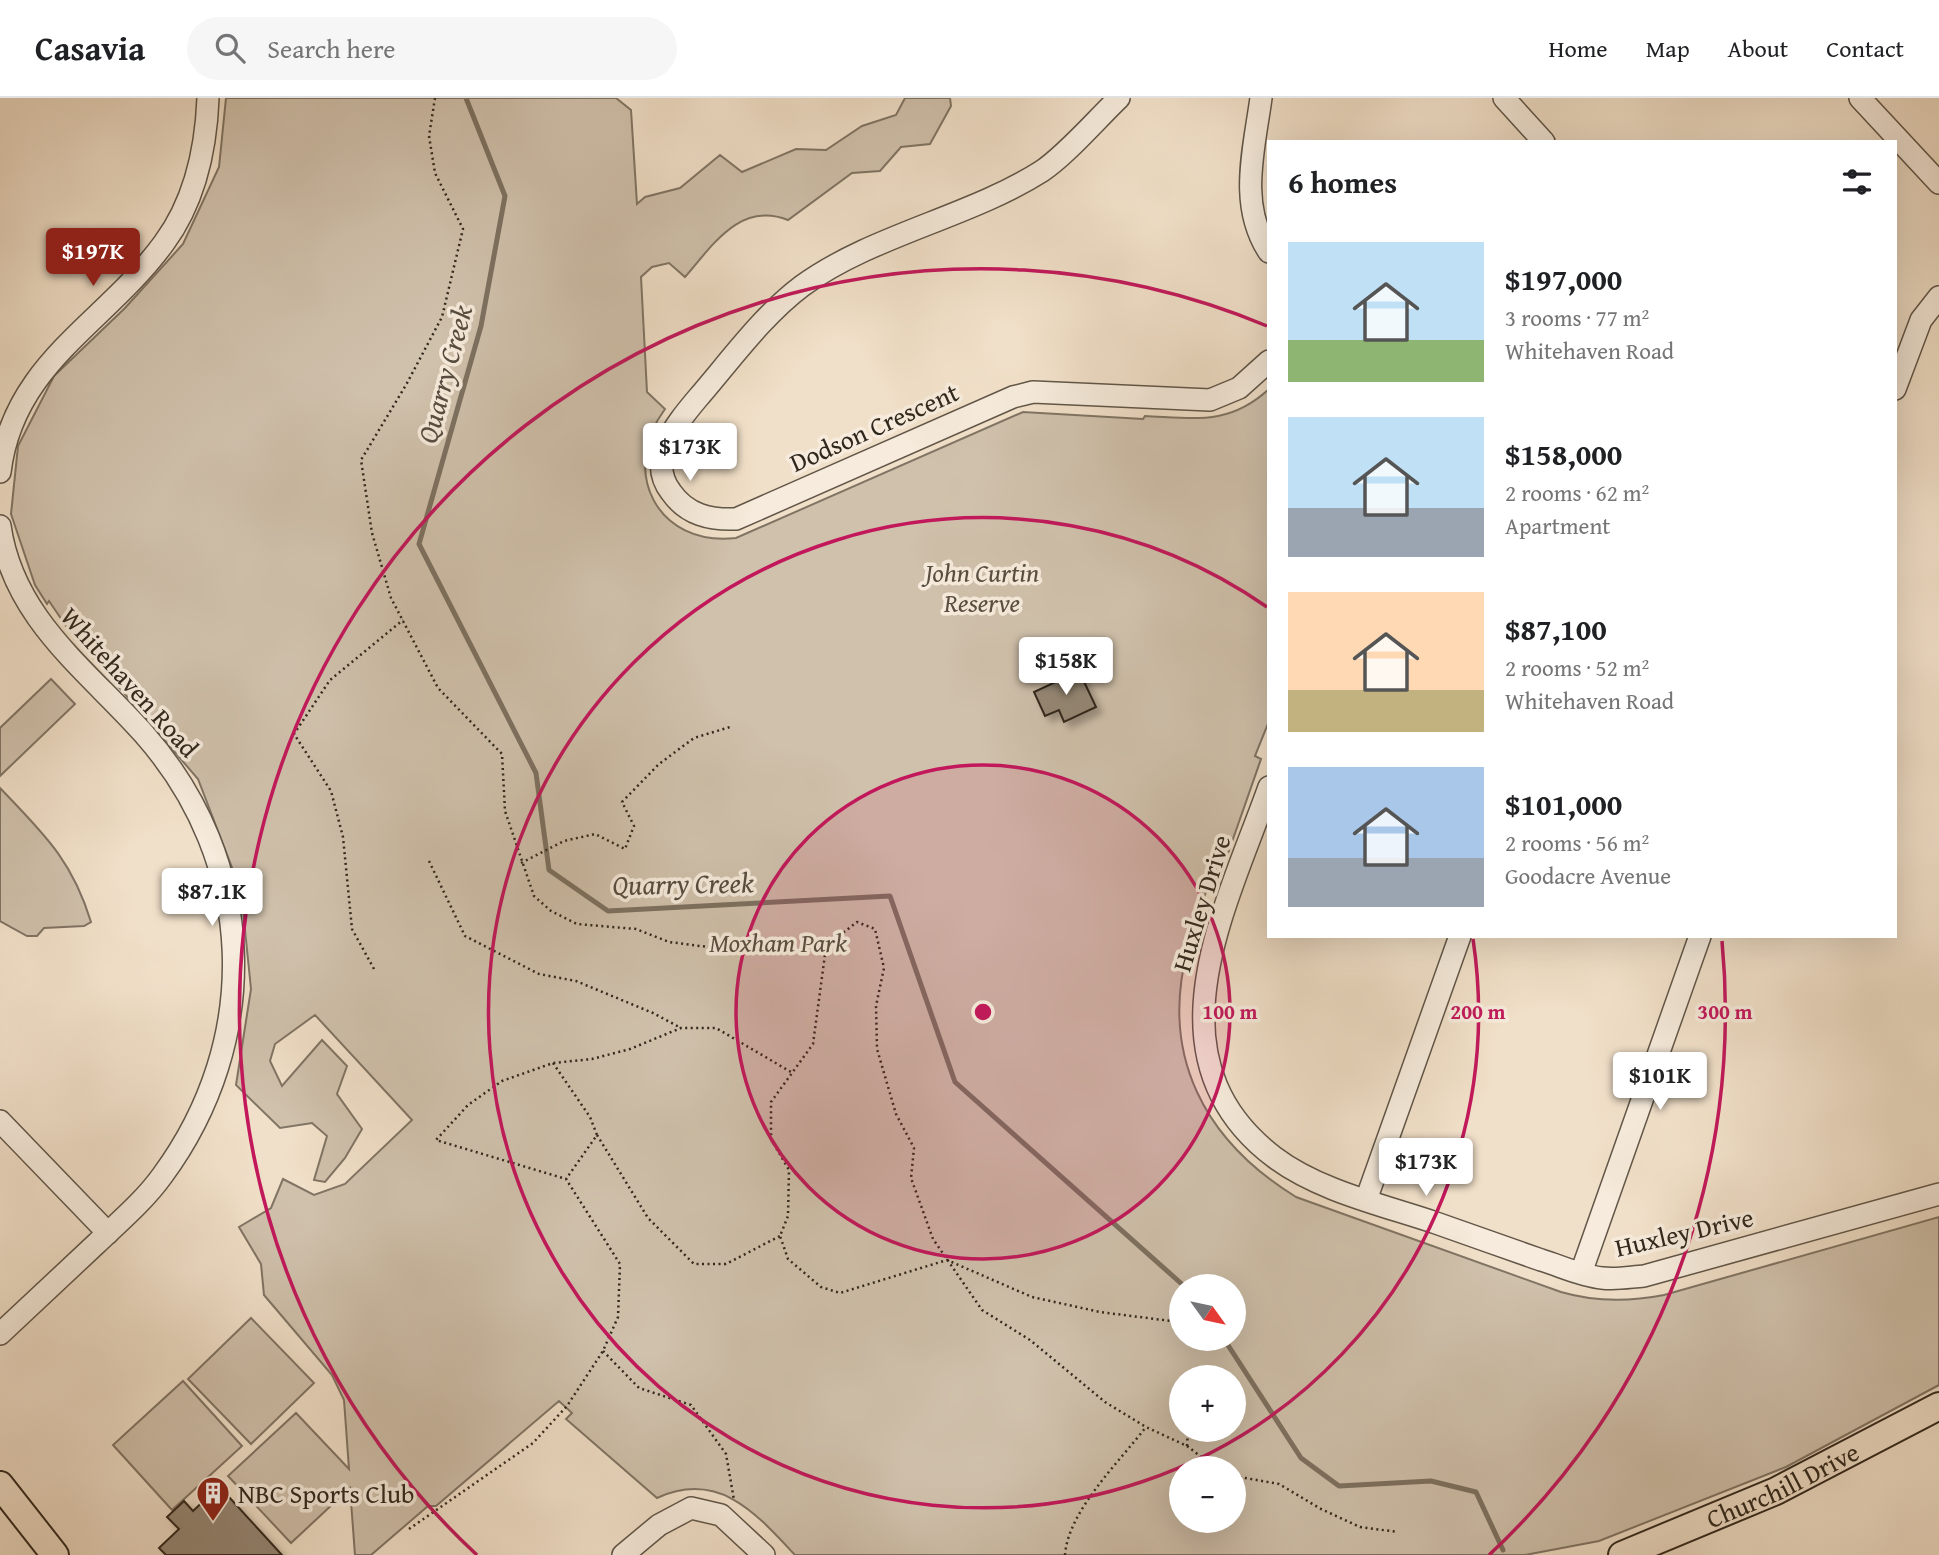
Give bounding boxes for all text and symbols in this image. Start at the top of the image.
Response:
search box [187,17,677,80]
text: Casavia [35,24,145,72]
icon: search [211,29,249,67]
text: Search here [267,29,396,68]
text: Home [1549,31,1608,66]
text: Map [1646,31,1690,66]
text: About [1728,31,1788,66]
text: Contact [1826,31,1904,66]
text: 6 homes [1288,160,1397,204]
icon: filters [1838,163,1876,201]
pin: $197K [44,228,142,288]
text: $197K [62,234,124,267]
text: $197,000 [1505,257,1622,301]
icon: home [1344,270,1428,354]
water label: Quarry Creek [406,300,482,448]
text: 3 rooms · 77 m² [1505,301,1649,334]
text: Whitehaven Road [1505,334,1674,367]
street label: Dodson Crescent [783,372,965,482]
pin: $173K [641,424,739,483]
text: $173K [659,429,721,462]
text: $158,000 [1505,432,1622,476]
icon: home [1344,445,1428,529]
text: 2 rooms · 62 m² [1505,476,1649,509]
text: Apartment [1505,509,1610,542]
park label: John Curtin Reserve [921,553,1039,622]
street label: Whitehaven Road [52,598,209,766]
text: $87,100 [1505,607,1607,651]
icon: home [1344,620,1428,704]
pin: $158K [1017,638,1115,697]
text: $158K [1035,643,1097,676]
text: 2 rooms · 52 m² [1505,651,1649,684]
text: Whitehaven Road [1505,684,1674,717]
text: $101,000 [1505,782,1622,826]
icon: home [1344,795,1428,879]
text: 2 rooms · 56 m² [1505,826,1649,859]
street label: Huxley Drive [1162,830,1240,976]
text: Goodacre Avenue [1505,859,1671,892]
water label: Quarry Creek [612,861,754,905]
pin: $87.1K [155,868,269,928]
text: $87.1K [178,874,246,907]
park label: Moxham Park [709,923,847,962]
text: 100 m [1202,996,1258,1027]
text: 200 m [1450,996,1506,1027]
text: 300 m [1697,996,1753,1027]
centre of rings [971,1000,995,1024]
pin: $101K [1611,1052,1709,1112]
text: $101K [1629,1058,1691,1091]
pin: $173K [1377,1138,1475,1198]
text: $173K [1395,1144,1457,1177]
street label: Huxley Drive [1611,1197,1757,1267]
north arrow [1169,1274,1246,1351]
map controls [1169,1274,1246,1533]
button: + [1169,1365,1246,1442]
street label: Churchill Drive [1700,1432,1865,1537]
button: − [1169,1456,1246,1533]
building icon: NBC Sports Club [194,1474,232,1523]
place label: NBC Sports Club [238,1474,414,1513]

